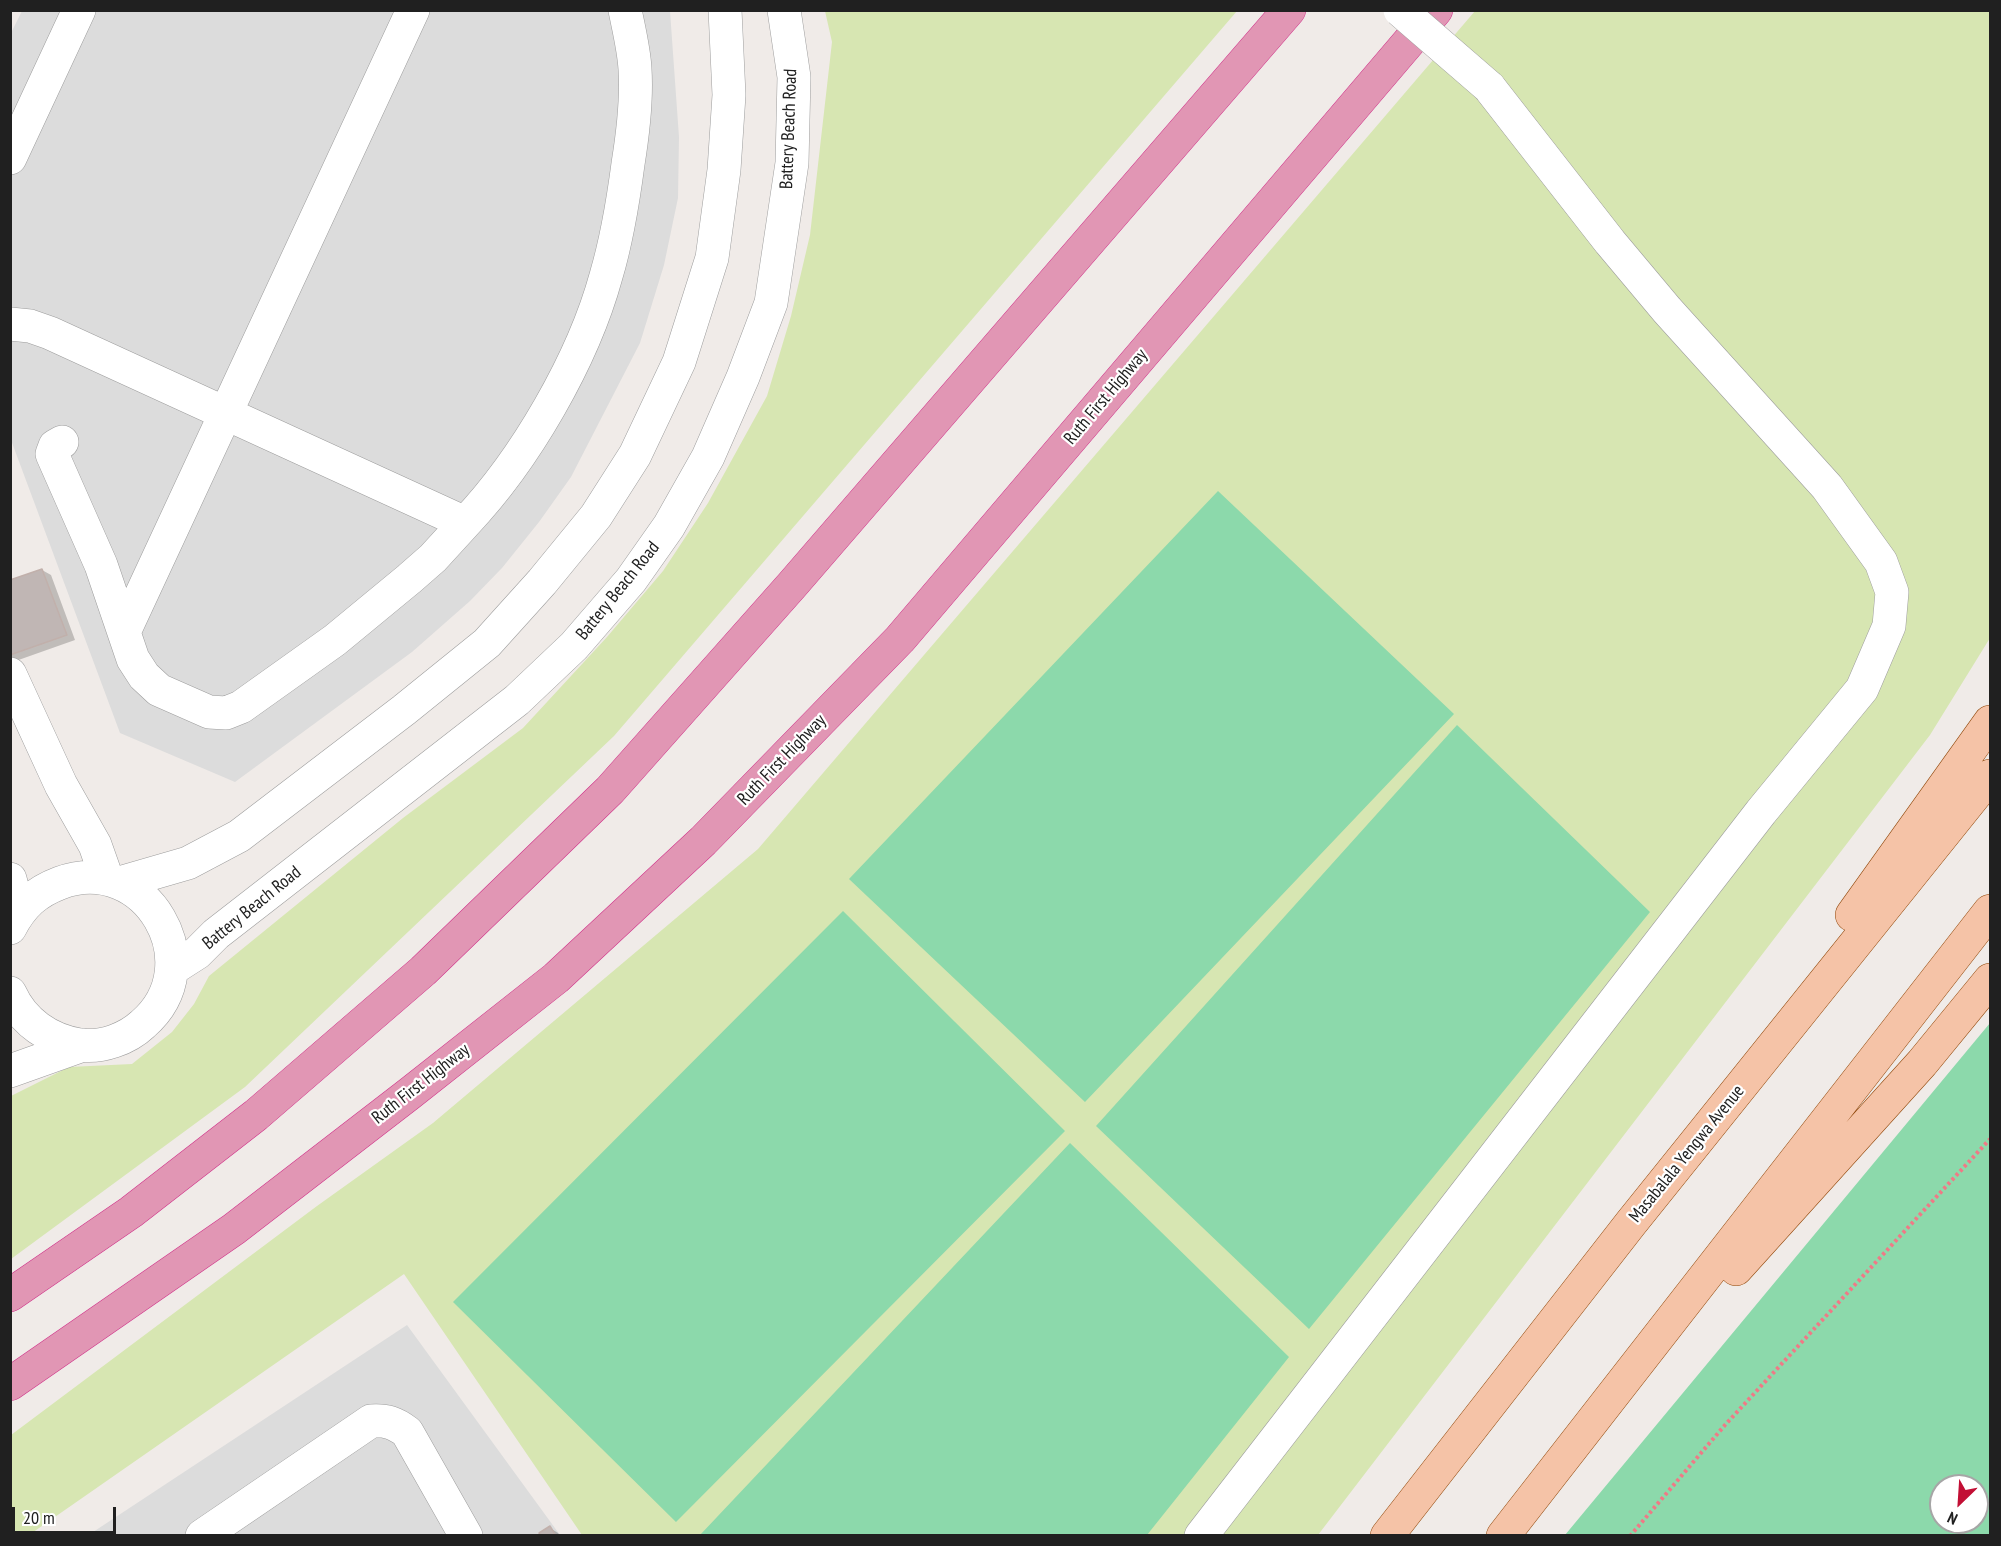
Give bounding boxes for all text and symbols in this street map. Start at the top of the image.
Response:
street label: Battery Beach Road [776,68,802,190]
street label: Ruth First Highway [1060,345,1152,449]
street label: Battery Beach Road [572,537,664,645]
street label: Ruth First Highway [733,710,831,810]
street label: Battery Beach Road [198,862,306,954]
street label: Ruth First Highway [368,1039,474,1129]
street label: Masabalala Yengwa Avenue [1625,1081,1749,1227]
north arrow [1929,1474,1989,1534]
scale bar [15,1495,118,1533]
text: 20 m [23,1506,55,1529]
text: N [1944,1508,1960,1529]

